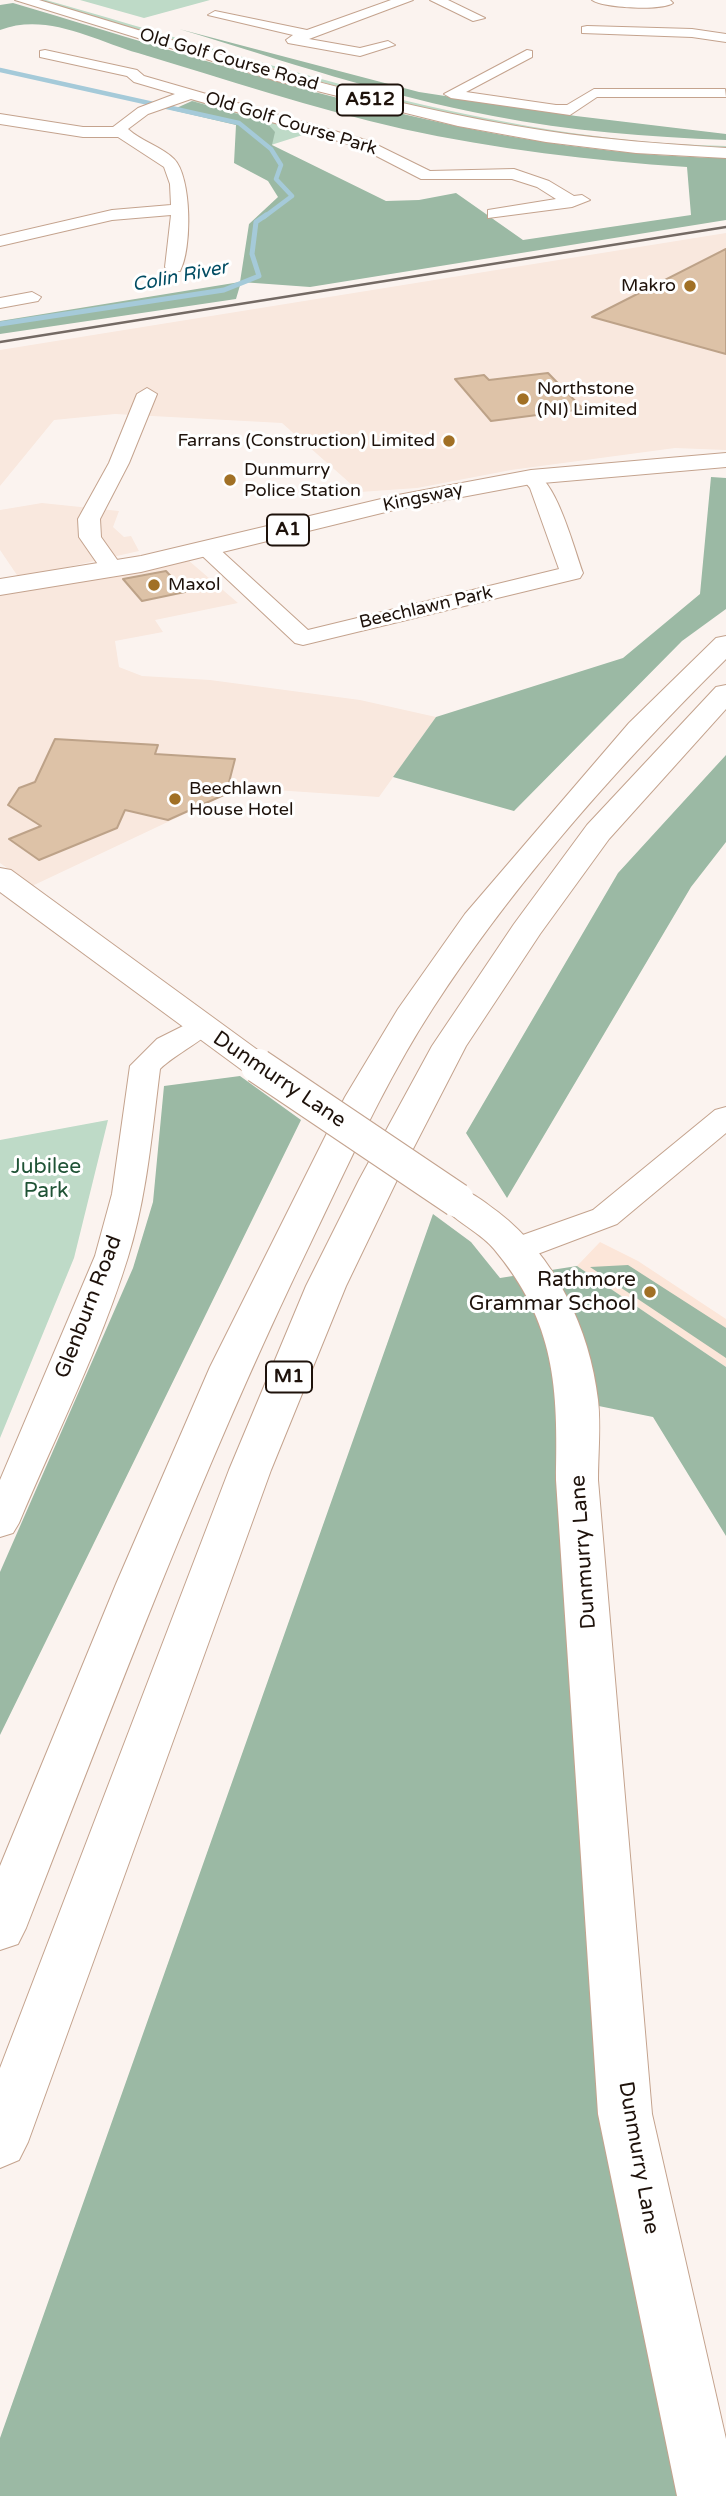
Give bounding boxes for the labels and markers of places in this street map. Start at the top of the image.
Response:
place label: Makro [621,275,676,297]
marker: Makro [682,278,698,294]
place label: Northstone (NI) Limited [537,378,637,420]
marker: Northstone (NI) Limited [515,391,531,407]
place label: Farrans (Construction) Limited [178,430,435,452]
marker: Farrans (Construction) Limited [441,433,457,449]
place label: Dunmurry Police Station [244,459,361,502]
marker: Dunmurry Police Station [222,472,238,488]
place label: Maxol [168,574,220,596]
marker: Maxol [146,577,162,593]
place label: Beechlawn House Hotel [189,778,293,820]
marker: Beechlawn House Hotel [167,791,183,807]
place label: Rathmore Grammar School [469,1267,636,1317]
marker: Rathmore Grammar School [642,1284,658,1300]

